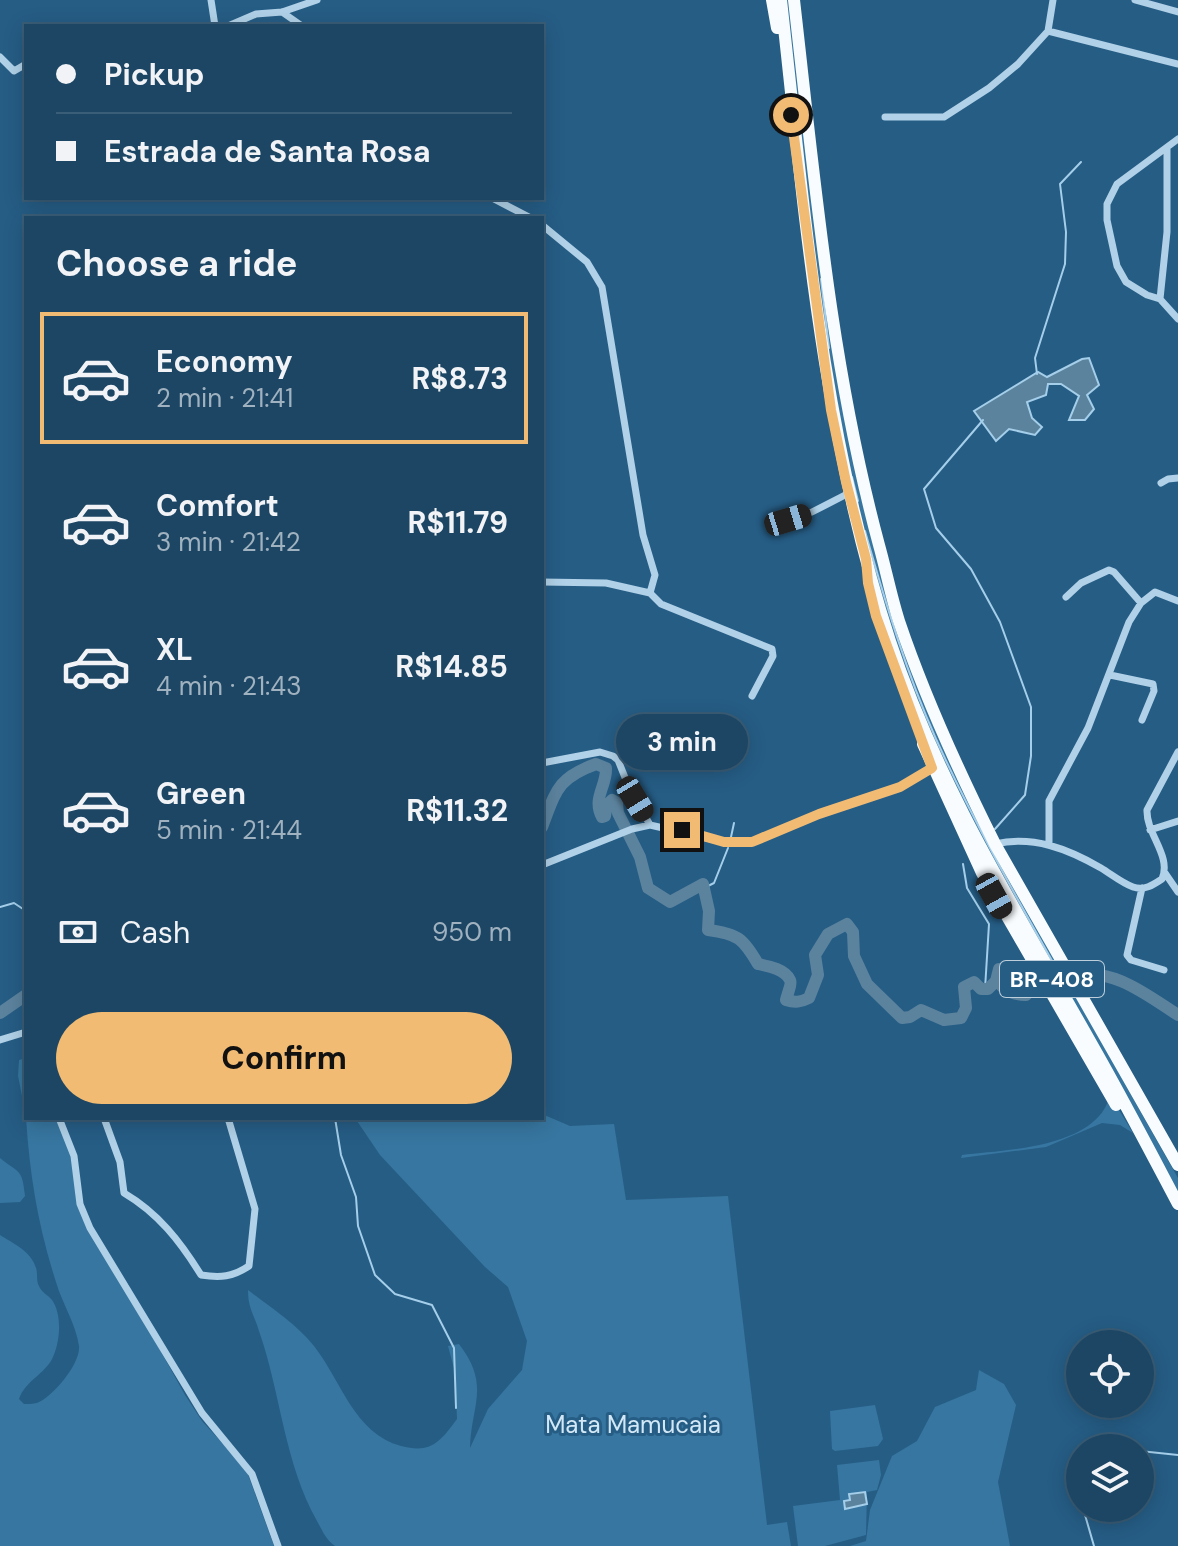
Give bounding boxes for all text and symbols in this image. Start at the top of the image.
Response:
text: Pickup [104,55,204,94]
route start [773,97,809,133]
text: Estrada de Santa Rosa [104,132,431,171]
text: Choose a ride [56,240,297,287]
icon: car [60,342,132,414]
text: Economy [156,342,293,381]
text: R$8.73 [411,359,508,398]
text: 2 min · 21:41 [156,381,293,415]
icon: car [60,486,132,558]
text: Comfort [156,486,279,525]
car [762,502,814,538]
text: R$11.79 [408,503,508,542]
text: 3 min · 21:42 [156,525,301,559]
icon: car [60,630,132,702]
text: XL [156,630,193,669]
text: R$14.85 [395,647,508,686]
text: 4 min · 21:43 [156,669,302,703]
callout: 3 min [616,714,748,770]
text: 3 min [647,725,717,759]
car [612,772,658,826]
icon: car [60,774,132,846]
text: Green [156,774,246,813]
text: R$11.32 [406,791,508,830]
route end [664,812,700,848]
text: 5 min · 21:44 [156,813,302,847]
car [972,869,1016,923]
icon: cash [56,910,100,954]
text: Cash [120,913,190,952]
text: 950 m [432,915,512,949]
road number: BR-408 [1000,961,1104,997]
button: Confirm [56,1012,512,1104]
map controls [1066,1330,1154,1522]
button: locate [1066,1330,1154,1418]
park label: Mata Mamucaia [545,1409,721,1440]
button: layers [1066,1434,1154,1522]

